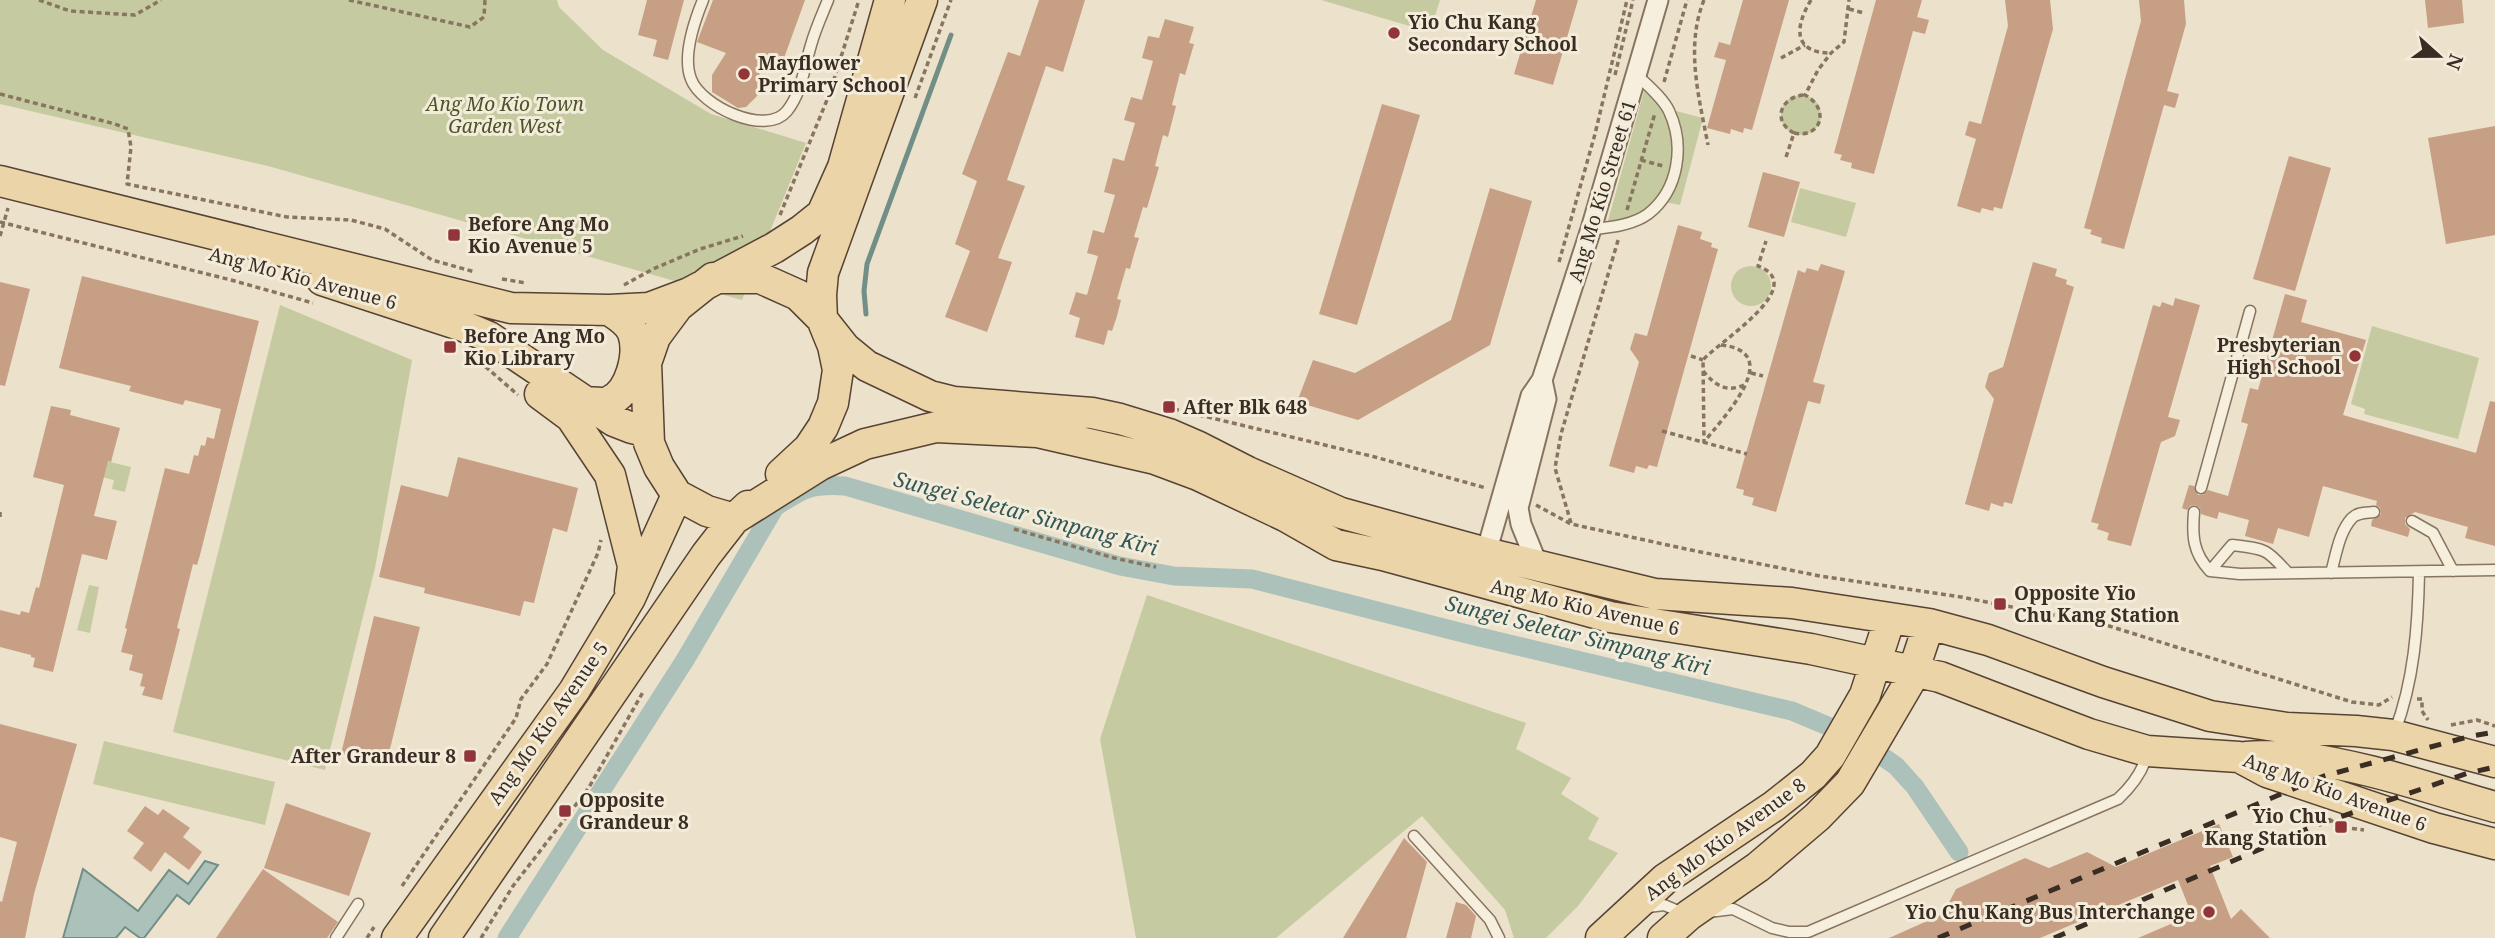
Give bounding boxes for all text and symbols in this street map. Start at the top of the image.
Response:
place label: Yio Chu Kang Secondary School [1408,9,1578,57]
north arrow [2404,21,2474,91]
marker: Yio Chu Kang Secondary School [1386,25,1402,41]
place label: Mayflower Primary School [758,50,907,98]
text: N [2440,50,2470,74]
marker: Mayflower Primary School [736,66,752,82]
park label: Ang Mo Kio Town Garden West [424,91,585,139]
street label: Ang Mo Kio Street 61 [1562,97,1642,285]
place label: Before Ang Mo Kio Avenue 5 [468,211,609,259]
marker: Before Ang Mo Kio Avenue 5 [446,227,462,243]
street label: Ang Mo Kio Avenue 6 [206,240,400,316]
place label: Before Ang Mo Kio Library [464,323,605,371]
place label: Presbyterian High School [2217,332,2341,380]
marker: Before Ang Mo Kio Library [442,339,458,355]
marker: Presbyterian High School [2347,348,2363,364]
place label: After Blk 648 [1183,394,1307,420]
marker: After Blk 648 [1161,399,1177,415]
water label: Sungei Seletar Simpang Kiri [891,464,1162,562]
street label: Ang Mo Kio Avenue 6 [1488,573,1682,641]
place label: Opposite Yio Chu Kang Station [2014,580,2180,628]
water label: Sungei Seletar Simpang Kiri [1443,589,1714,682]
marker: Opposite Yio Chu Kang Station [1992,596,2008,612]
street label: Ang Mo Kio Avenue 5 [482,636,614,810]
place label: After Grandeur 8 [291,743,456,769]
street label: Ang Mo Kio Avenue 6 [2240,747,2430,837]
marker: After Grandeur 8 [462,748,478,764]
street label: Ang Mo Kio Avenue 8 [1639,772,1811,906]
place label: Opposite Grandeur 8 [579,787,689,835]
marker: Opposite Grandeur 8 [557,803,573,819]
place label: Yio Chu Kang Station [2205,803,2327,851]
marker: Yio Chu Kang Station [2333,819,2349,835]
place label: Yio Chu Kang Bus Interchange [1905,899,2195,925]
marker: Yio Chu Kang Bus Interchange [2201,904,2217,920]

